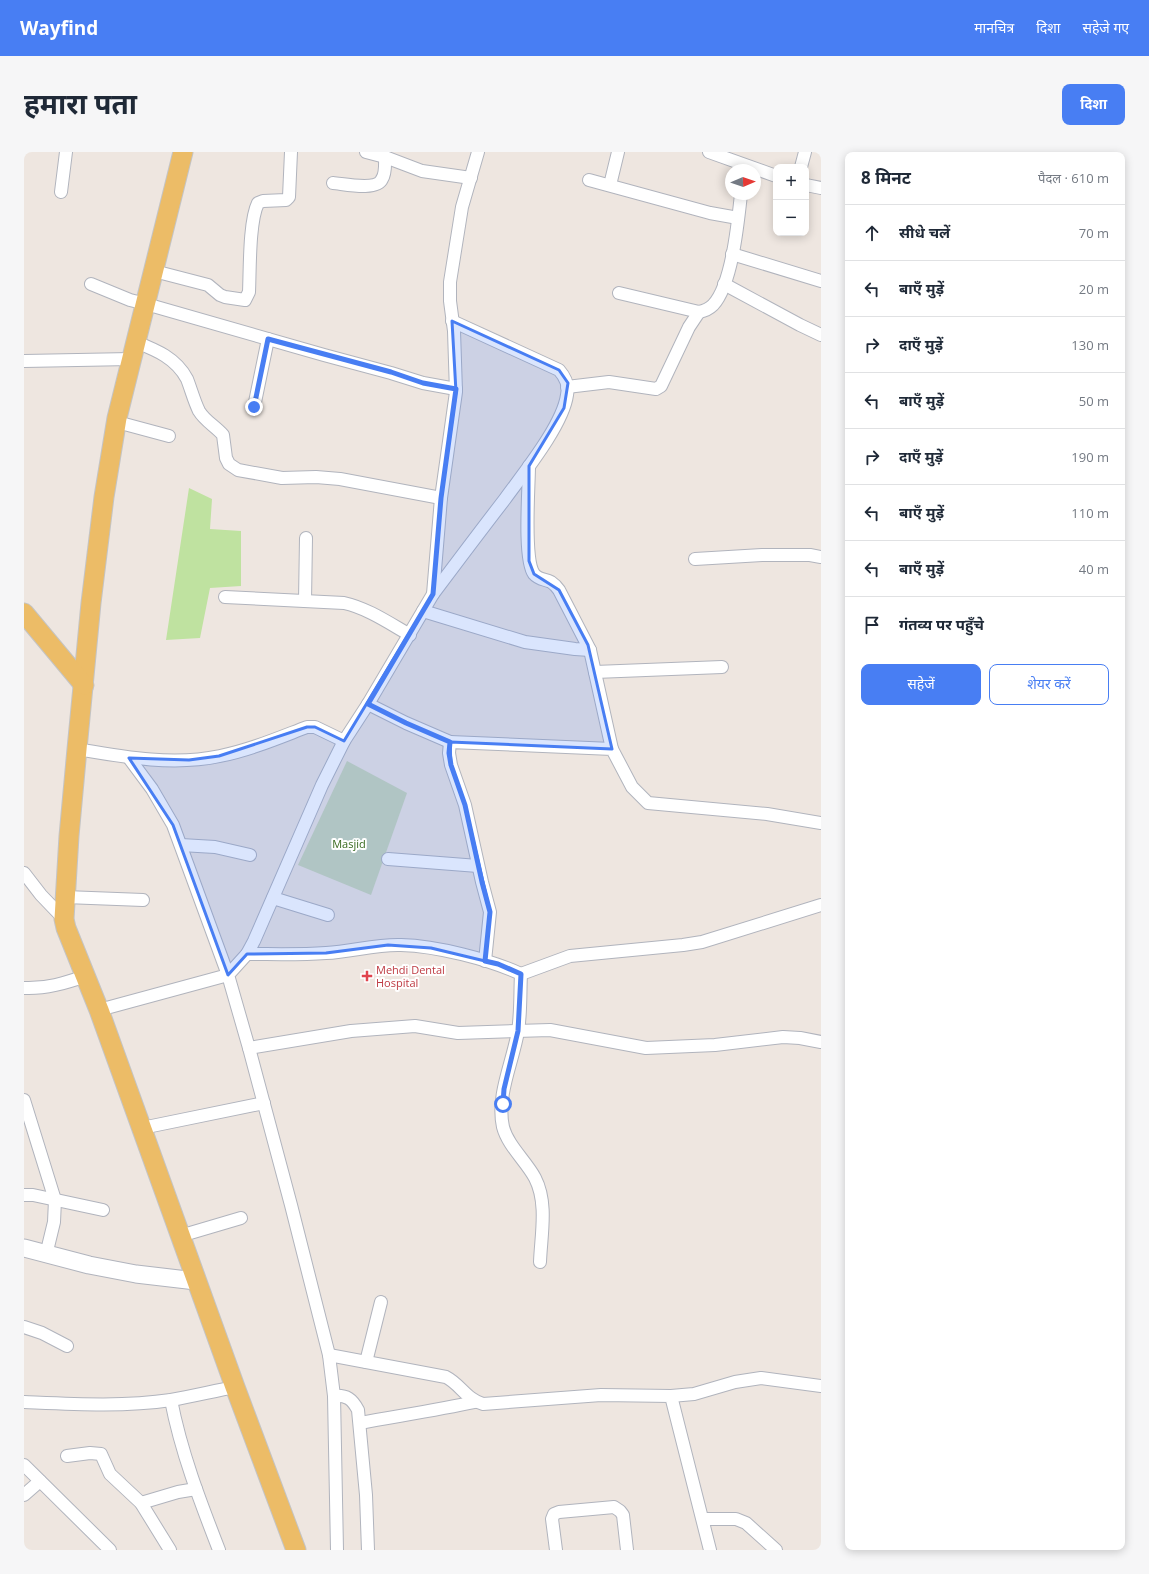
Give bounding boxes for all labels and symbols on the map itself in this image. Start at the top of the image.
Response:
north arrow [725,164,761,200]
route end [245,398,263,416]
park label: Masjid [332,836,366,851]
place label: Mehdi Dental Hospital [376,962,445,990]
marker: Mehdi Dental Hospital [361,970,373,982]
route start [494,1095,512,1113]

